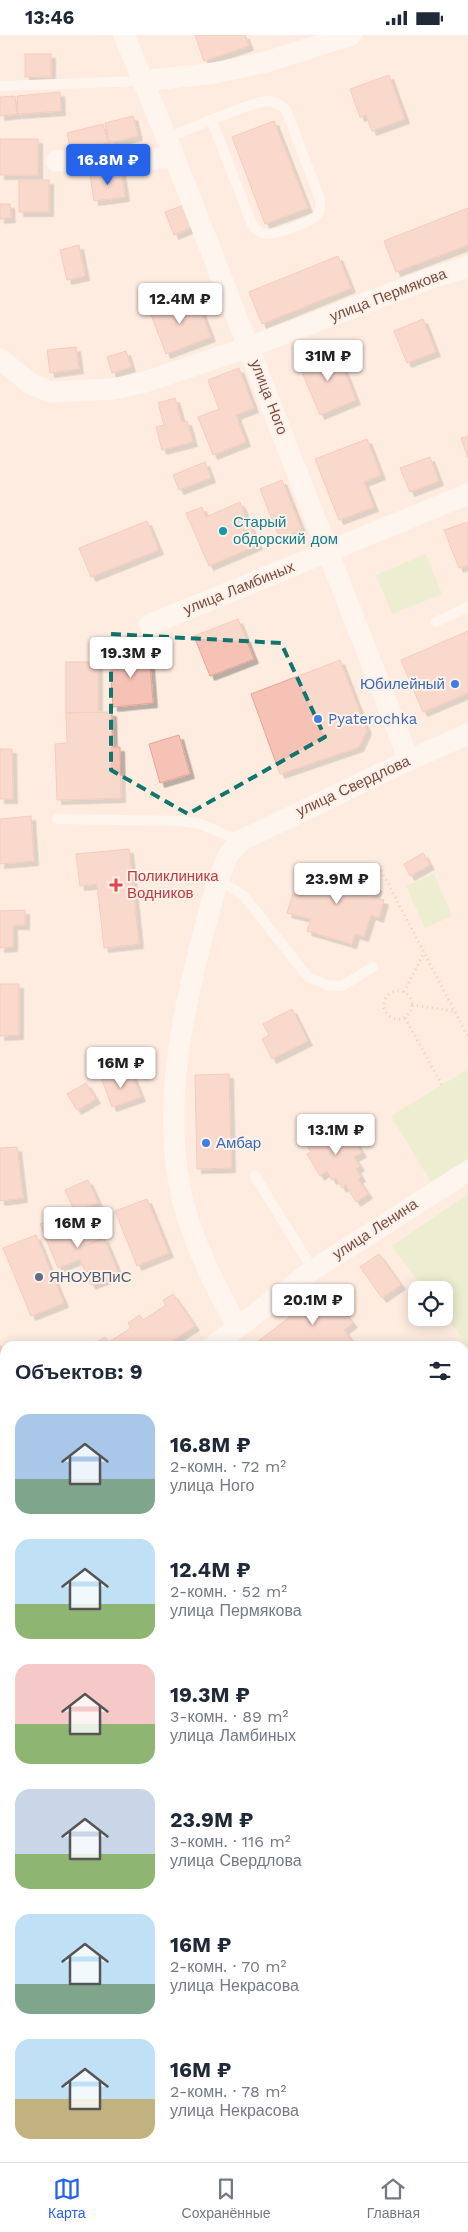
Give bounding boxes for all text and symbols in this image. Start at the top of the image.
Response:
text: 13:46 [25,6,74,29]
pin: 16.8M ₽ [62,143,154,186]
text: 16.8M ₽ [77,150,139,169]
street label: улица Пермякова [327,264,449,326]
pin: 12.4M ₽ [134,283,226,325]
text: 12.4M ₽ [149,289,211,308]
pin: 31M ₽ [293,339,363,382]
text: 31M ₽ [305,346,351,365]
street label: улица Ного [246,357,292,437]
place label: Старый обдорский дом [233,513,338,548]
marker: Старый обдорский дом [217,525,229,537]
street label: улица Ламбиных [181,557,298,618]
pin: 19.3M ₽ [85,637,177,679]
text: 19.3M ₽ [101,643,161,662]
place label: Юбилейный [360,675,445,693]
marker: Юбилейный [449,678,461,690]
place label: Pyaterochka [328,710,418,728]
marker: Pyaterochka [312,713,324,725]
street label: улица Свердлова [293,751,413,820]
pin: 23.9M ₽ [291,863,383,905]
place label: Поликлиника Водников [127,867,219,902]
text: 23.9M ₽ [305,869,369,888]
marker: Поликлиника Водников [109,878,123,892]
pin: 16M ₽ [86,1047,156,1089]
text: 16M ₽ [98,1053,144,1072]
pin: 13.1M ₽ [290,1113,382,1156]
text: 13.1M ₽ [308,1120,364,1139]
place label: Амбар [216,1134,261,1152]
marker: Амбар [200,1137,212,1149]
street label: улица Ленина [329,1194,421,1263]
pin: 16M ₽ [43,1207,113,1249]
text: 16M ₽ [55,1213,101,1232]
place label: ЯНОУВПиС [49,1268,132,1286]
marker: ЯНОУВПиС [33,1271,45,1283]
map controls [408,1281,453,1326]
button: locate [408,1281,453,1326]
pin: 20.1M ₽ [267,1283,359,1326]
text: 20.1M ₽ [283,1290,343,1309]
icon: filters [426,1357,454,1385]
text: Объектов: 9 [15,1359,143,1384]
text: 16.8M ₽ [170,1432,251,1457]
icon: home [55,1434,115,1494]
text: 2-комн. · 72 m² [170,1457,286,1476]
text: улица Ного [170,1476,254,1495]
text: 12.4M ₽ [170,1557,251,1582]
icon: home [55,1559,115,1619]
text: 2-комн. · 52 m² [170,1582,287,1601]
text: улица Пермякова [170,1601,302,1620]
text: 19.3M ₽ [170,1682,250,1707]
icon: home [55,1684,115,1744]
text: 3-комн. · 89 m² [170,1707,288,1726]
text: улица Ламбиных [170,1726,296,1745]
text: 23.9M ₽ [170,1807,254,1832]
icon: home [55,1809,115,1869]
text: 3-комн. · 116 m² [170,1832,291,1851]
text: улица Свердлова [170,1851,302,1870]
text: 16M ₽ [170,1932,232,1957]
icon: home [55,1934,115,1994]
text: 2-комн. · 70 m² [170,1957,286,1976]
text: улица Некрасова [170,1976,299,1995]
text: 16M ₽ [170,2057,232,2082]
icon: home [55,2059,115,2119]
text: 2-комн. · 78 m² [170,2082,286,2101]
text: улица Некрасова [170,2101,299,2120]
tab: Карта [48,2175,85,2221]
tab: Сохранённые [182,2175,271,2221]
tab: Главная [367,2175,420,2221]

